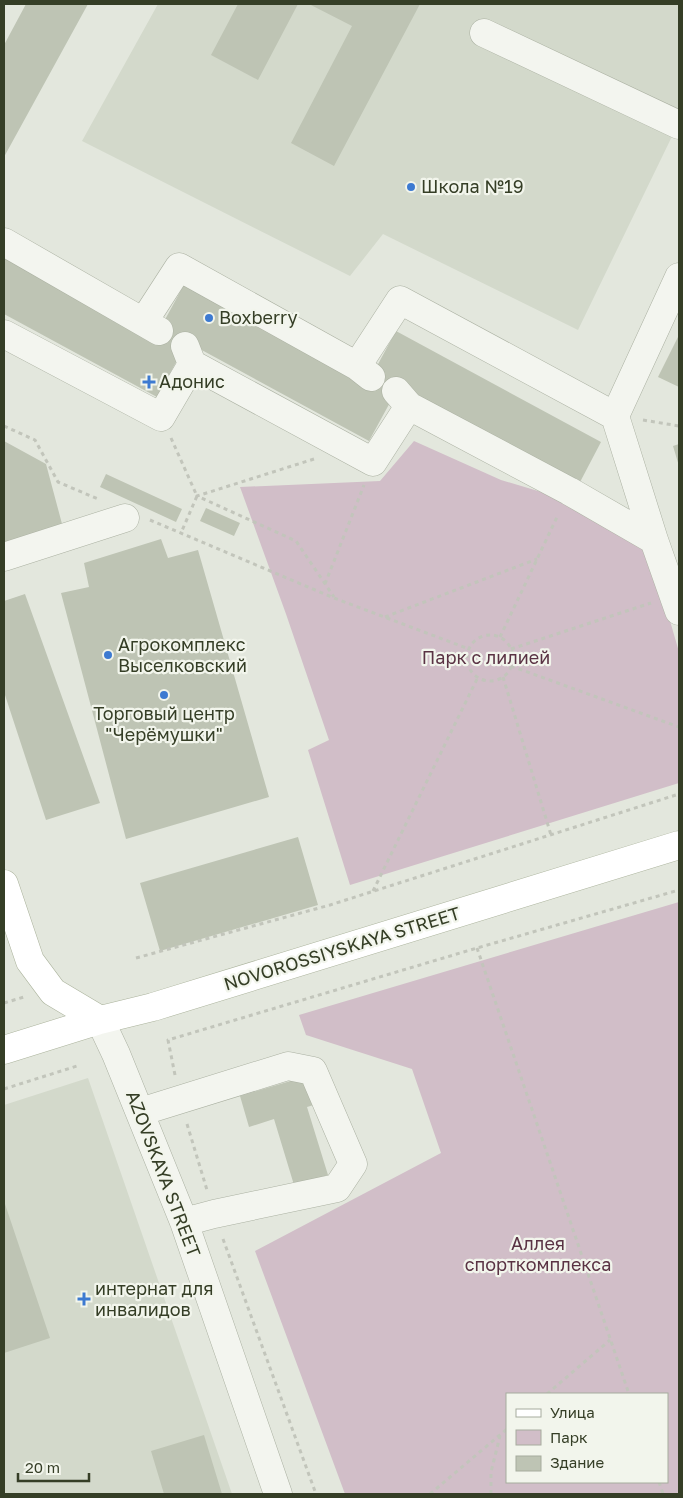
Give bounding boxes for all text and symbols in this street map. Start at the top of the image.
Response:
place label: Школа №19 [421,175,524,197]
marker: Школа №19 [405,181,417,193]
place label: Boxberry [219,306,298,328]
marker: Boxberry [203,312,215,324]
place label: Адонис [159,370,225,392]
marker: Адонис [143,376,155,388]
place label: Агрокомплекс Выселковский [118,633,247,676]
park label: Парк с лилией [422,646,550,668]
marker: Агрокомплекс Выселковский [102,649,114,661]
marker: Торговый центр "Черёмушки" [158,689,170,701]
place label: Торговый центр "Черёмушки" [93,702,235,745]
street label: NOVOROSSIYSKAYA STREET [221,902,463,995]
street label: AZOVSKAYA STREET [122,1087,206,1260]
park label: Аллея спорткомплекса [465,1232,611,1275]
place label: интернат для инвалидов [95,1277,213,1320]
marker: интернат для инвалидов [77,1292,91,1306]
legend [506,1393,668,1483]
text: Улица [550,1403,595,1421]
text: Парк [550,1428,588,1446]
scale bar [18,1450,89,1482]
text: Здание [550,1453,604,1471]
text: 20 m [25,1458,60,1476]

